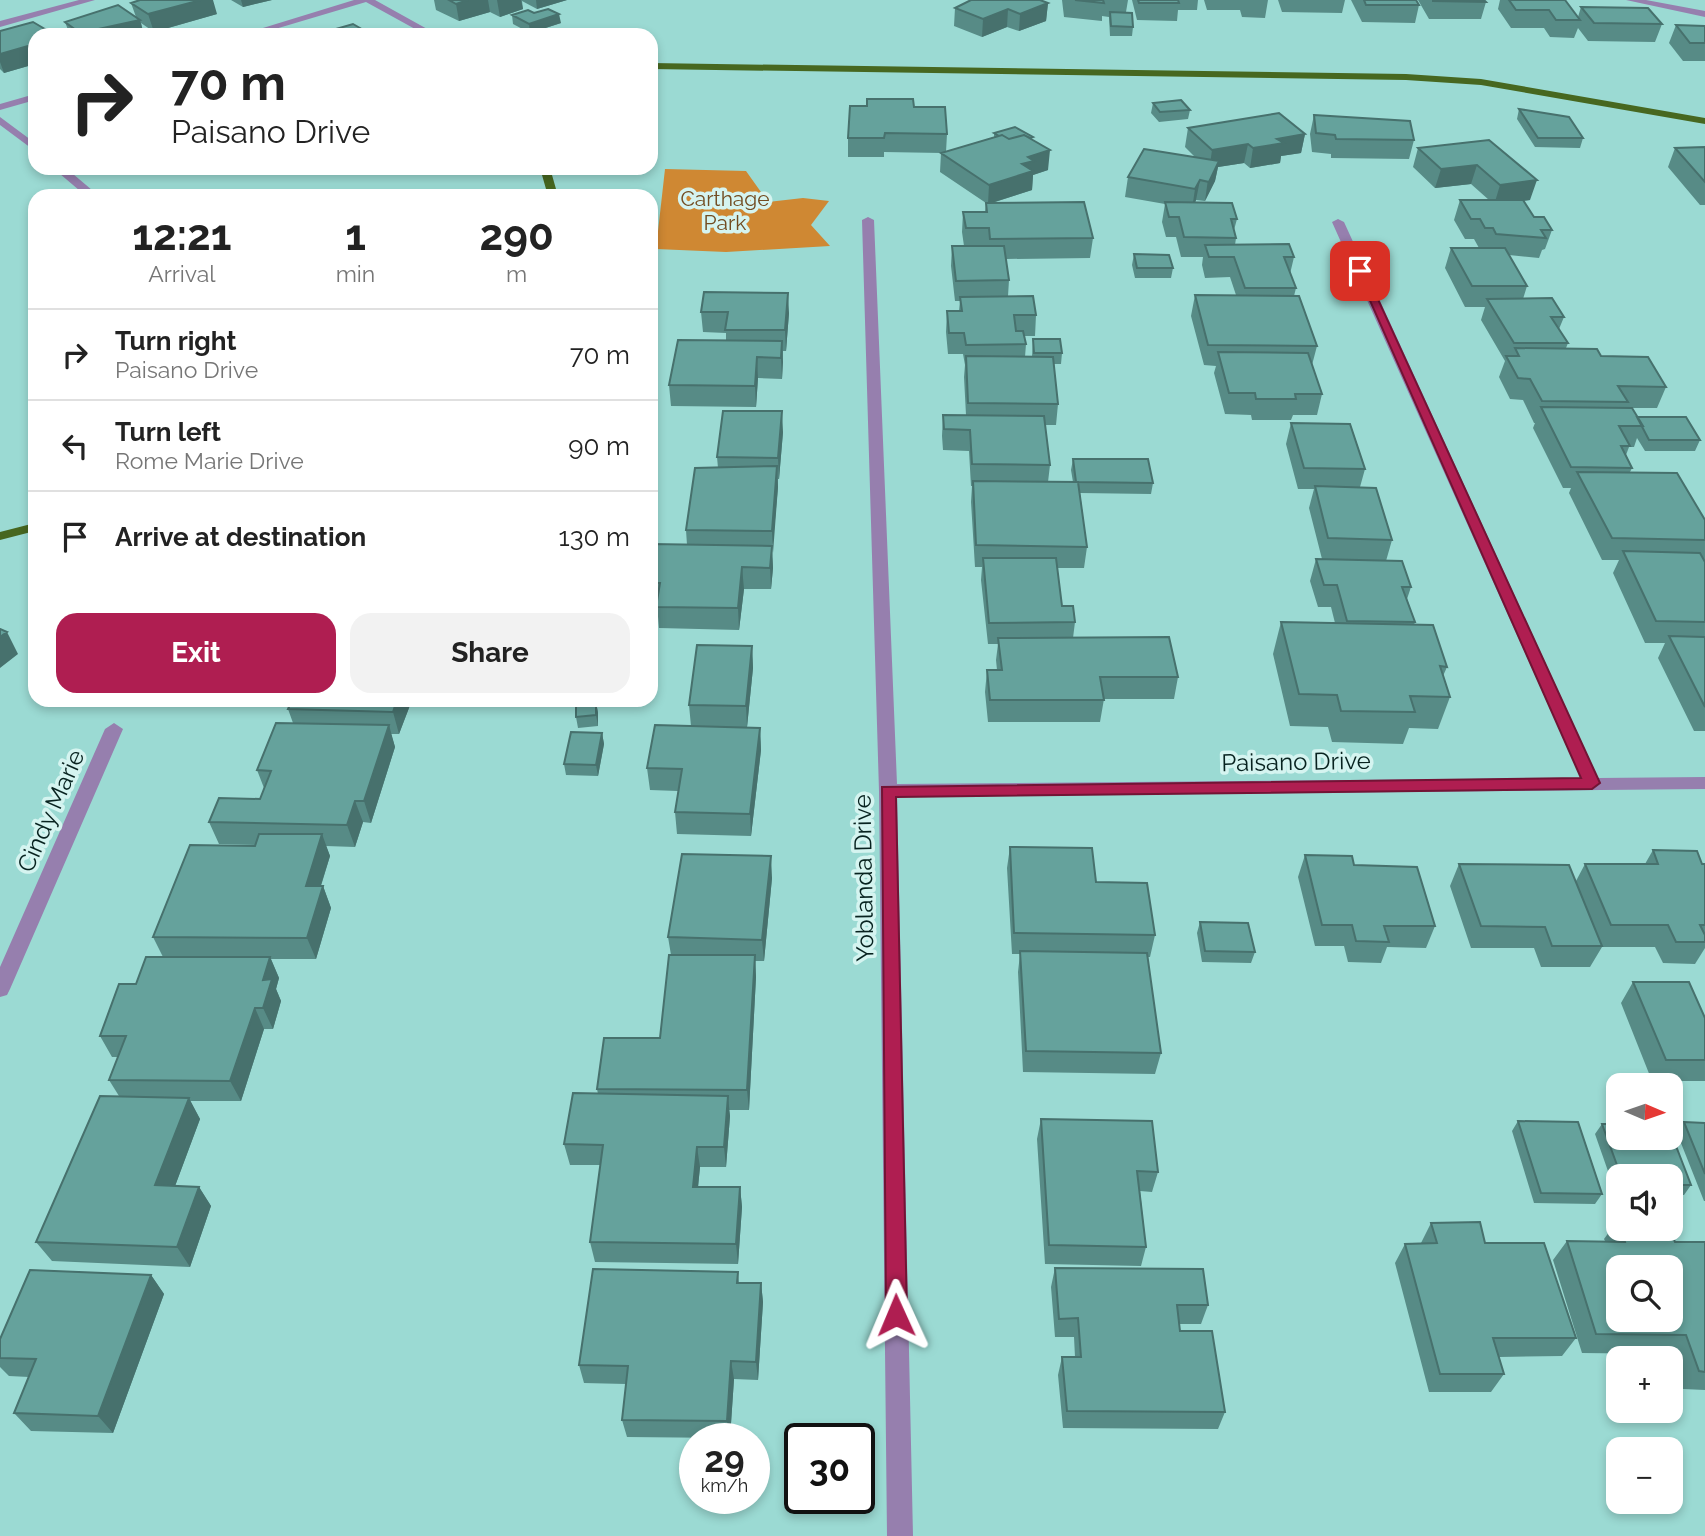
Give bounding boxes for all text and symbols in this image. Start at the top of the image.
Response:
text: 70 m [171,54,286,111]
icon: right [56,56,147,147]
text: Paisano Drive [171,113,370,150]
park label: Carthage Park [680,186,770,235]
text: 12:21 [132,211,231,260]
text: 1 [345,211,366,260]
text: 290 [480,211,554,260]
pin [1330,241,1390,301]
icon: arrive [1341,252,1379,290]
text: Arrival [148,260,216,287]
text: min [336,260,375,287]
text: m [506,260,527,287]
text: Turn right [115,326,236,356]
icon: right [56,336,94,374]
text: 70 m [570,340,630,370]
text: Paisano Drive [115,356,258,383]
text: Turn left [115,417,221,447]
icon: left [56,427,94,465]
text: 90 m [568,431,630,461]
text: Rome Marie Drive [115,447,304,474]
icon: arrive [56,518,94,556]
text: Arrive at destination [115,522,366,552]
text: 130 m [559,522,630,552]
button: Exit [56,613,336,693]
button: Share [350,613,630,693]
street label: Cindy Marie [11,745,90,876]
street label: Paisano Drive [1221,746,1371,777]
street label: Yoblanda Drive [848,794,879,962]
north arrow [1606,1073,1684,1150]
map controls [1606,1073,1683,1514]
button: sound [1606,1164,1683,1241]
button: search [1606,1255,1683,1332]
position arrow [859,1278,933,1352]
button: + [1606,1346,1683,1423]
speed limit sign: 30 [784,1423,875,1514]
button: − [1606,1437,1683,1514]
text: 29 [704,1439,745,1480]
text: km/h [701,1475,748,1496]

